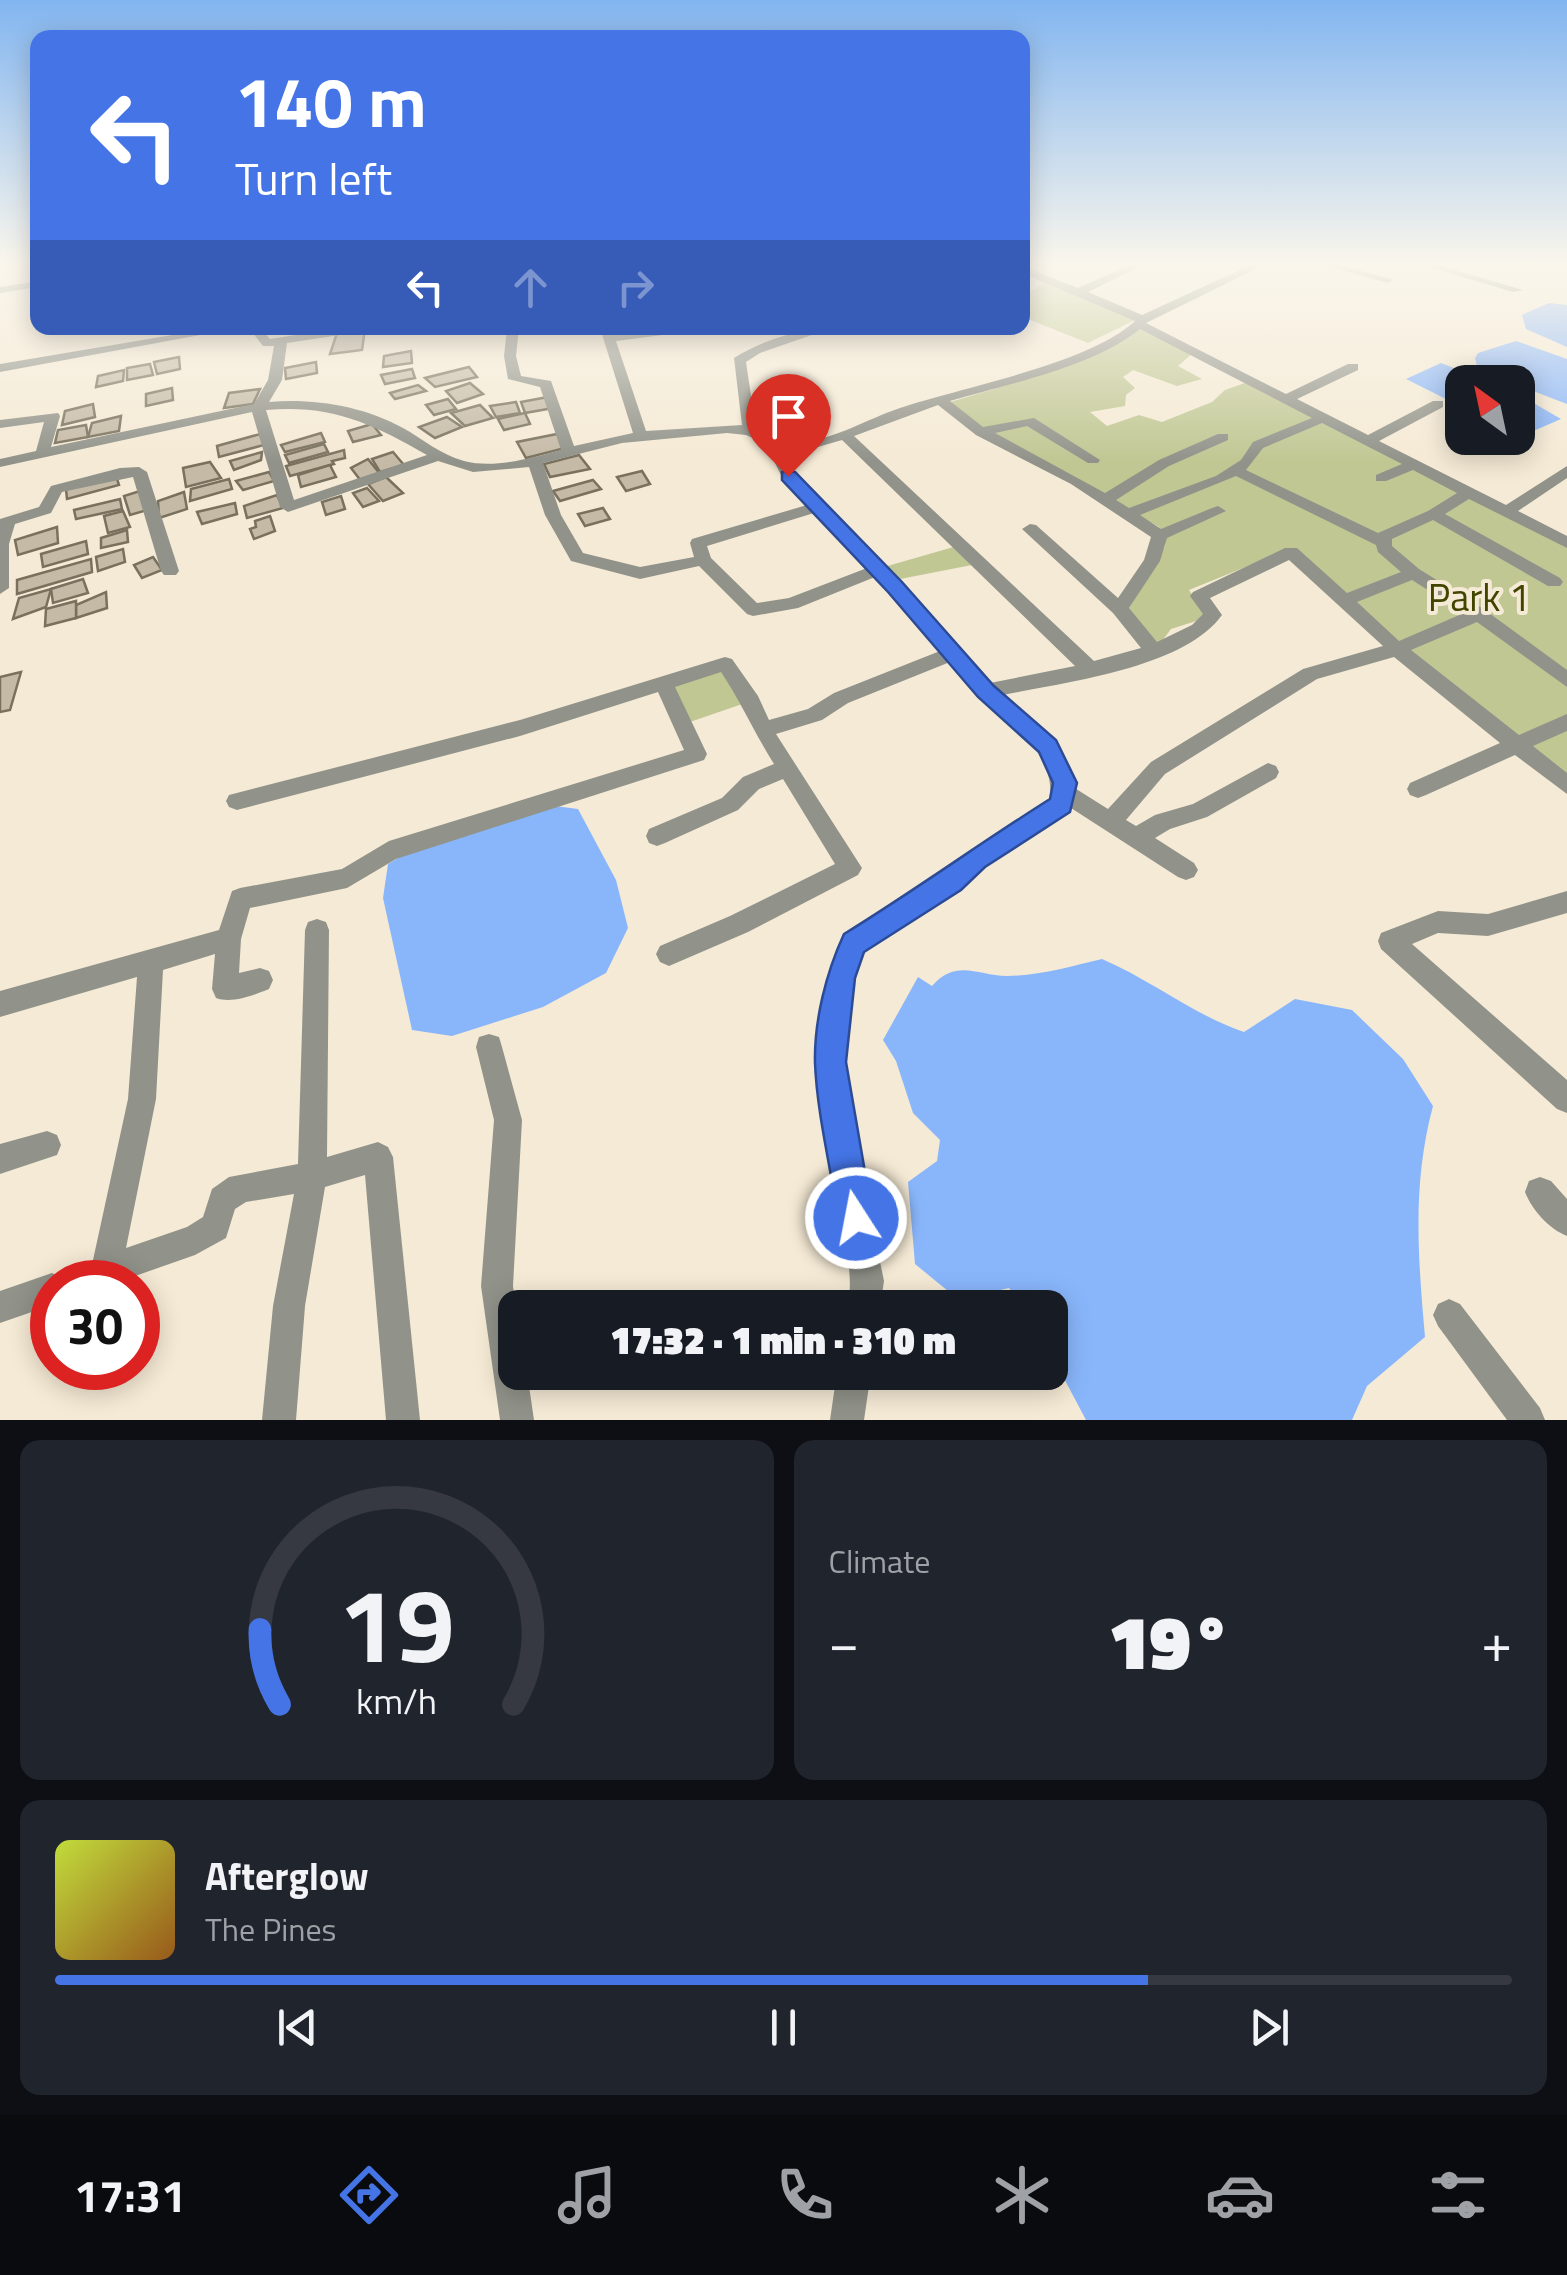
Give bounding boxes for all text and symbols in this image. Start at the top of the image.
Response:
text: 140 m [235,48,427,154]
icon: left [70,70,200,200]
text: Turn left [235,144,392,212]
icon: left [398,260,453,315]
icon: ahead [503,260,558,315]
icon: right [608,260,663,315]
north arrow [1445,365,1535,455]
map controls [1445,365,1535,455]
pin [746,374,831,477]
icon: arrive [761,389,816,444]
park label: Park 1 [1428,568,1530,626]
position arrow [804,1166,908,1270]
speed limit sign: 30 [30,1260,160,1390]
text: 17:32 · 1 min · 310 m [610,1311,956,1369]
text: Climate [829,1537,930,1585]
text: 19 [339,1544,455,1702]
text: 19° [1108,1584,1232,1698]
text: − [829,1600,859,1683]
text: + [1481,1600,1512,1683]
text: km/h [356,1673,437,1728]
text: Afterglow [205,1847,369,1905]
text: The Pines [205,1905,336,1953]
icon: previous [270,2000,325,2055]
icon: pause [756,2000,811,2055]
icon: next [1242,2000,1297,2055]
icon: directions [334,2160,404,2230]
icon: music [552,2160,622,2230]
icon: phone [770,2160,840,2230]
icon: climate [987,2160,1057,2230]
icon: car [1205,2160,1275,2230]
icon: filters [1423,2160,1493,2230]
text: 17:31 [74,2161,186,2229]

